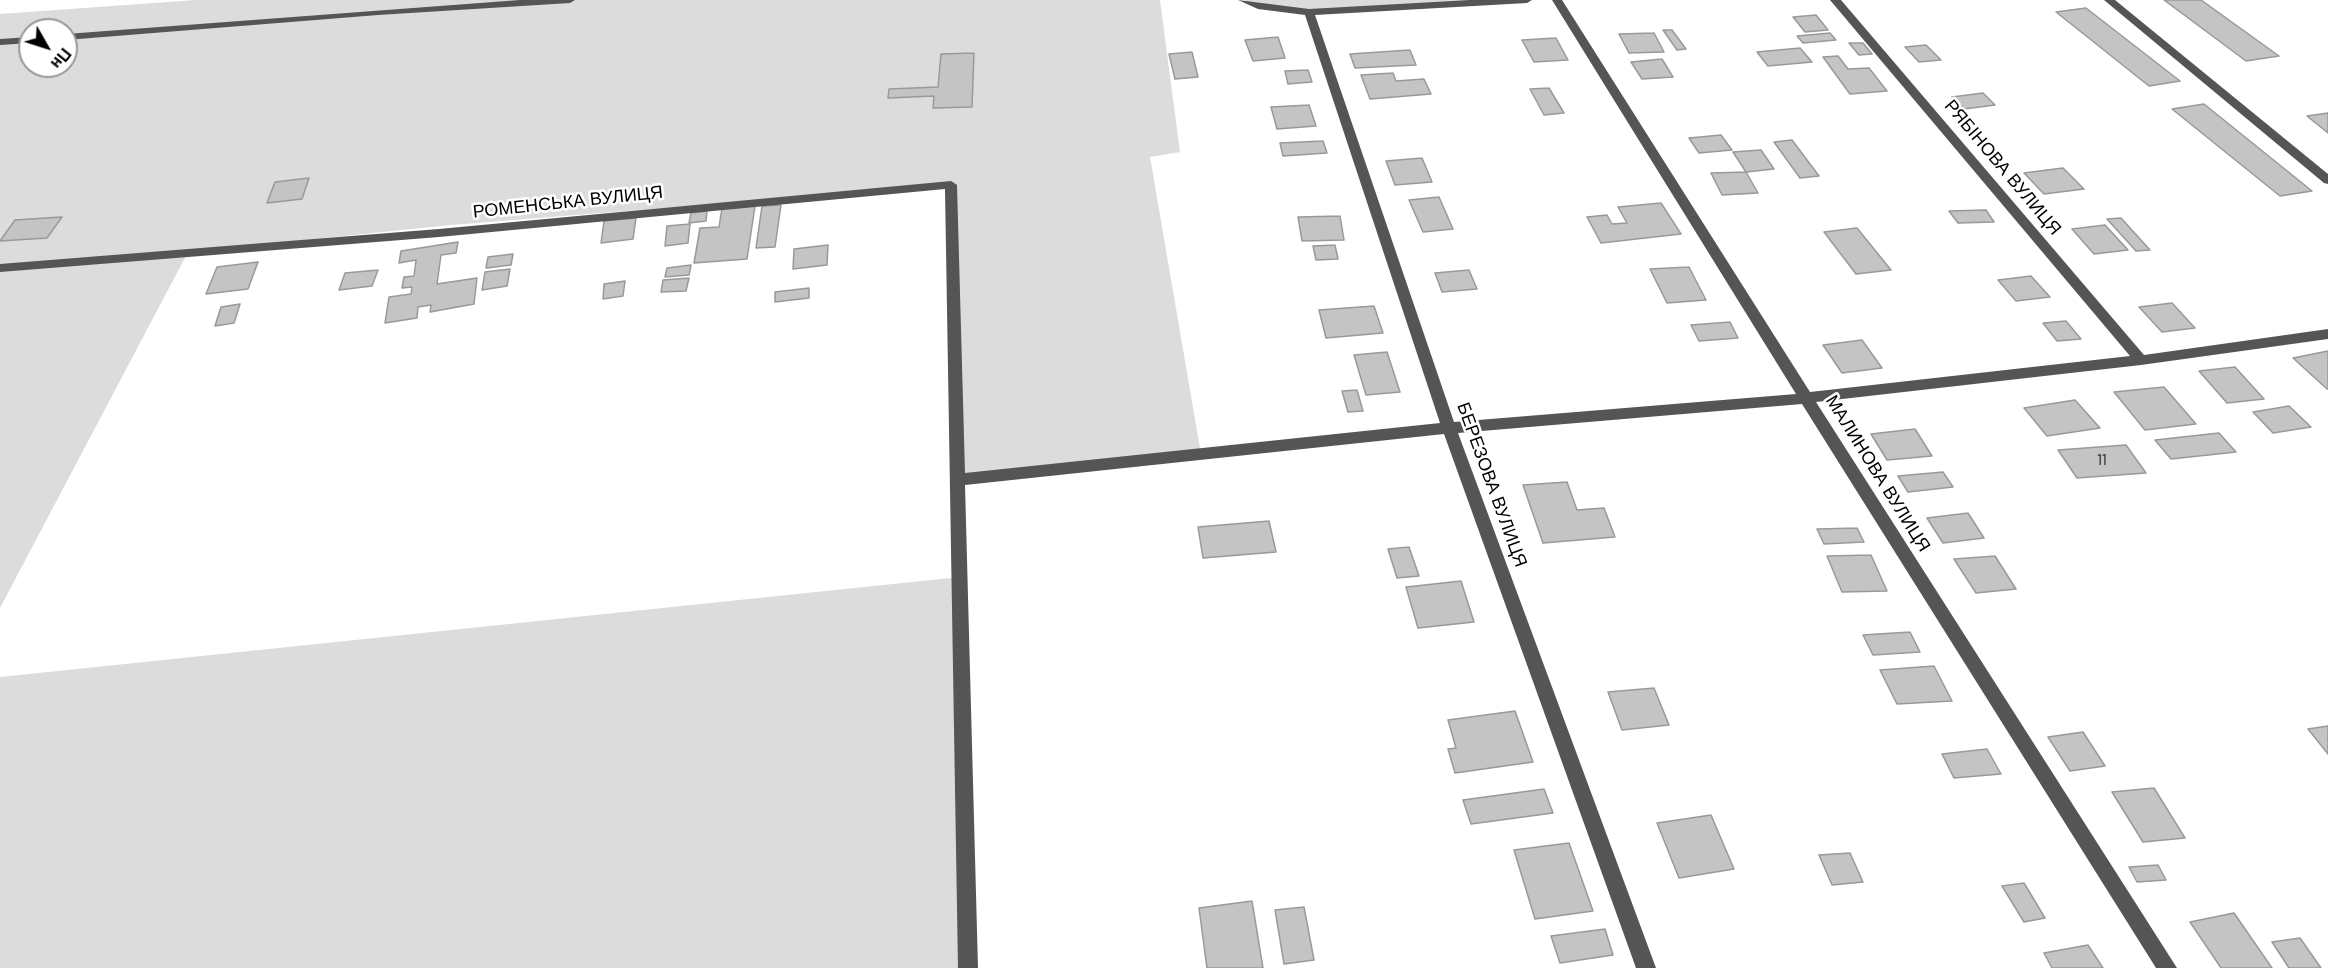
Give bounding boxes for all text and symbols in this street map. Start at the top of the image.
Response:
north arrow [18,18,78,78]
text: Пн [46,44,76,73]
street label: РЯБІНОВА ВУЛИЦЯ [1939,96,2065,240]
street label: РОМЕНСЬКА ВУЛИЦЯ [472,182,664,224]
street label: МАЛИНОВА ВУЛИЦЯ [1820,392,1934,556]
street label: БЕРЕЗОВА ВУЛИЦЯ [1451,400,1531,570]
house number: 11 [2097,452,2107,470]

